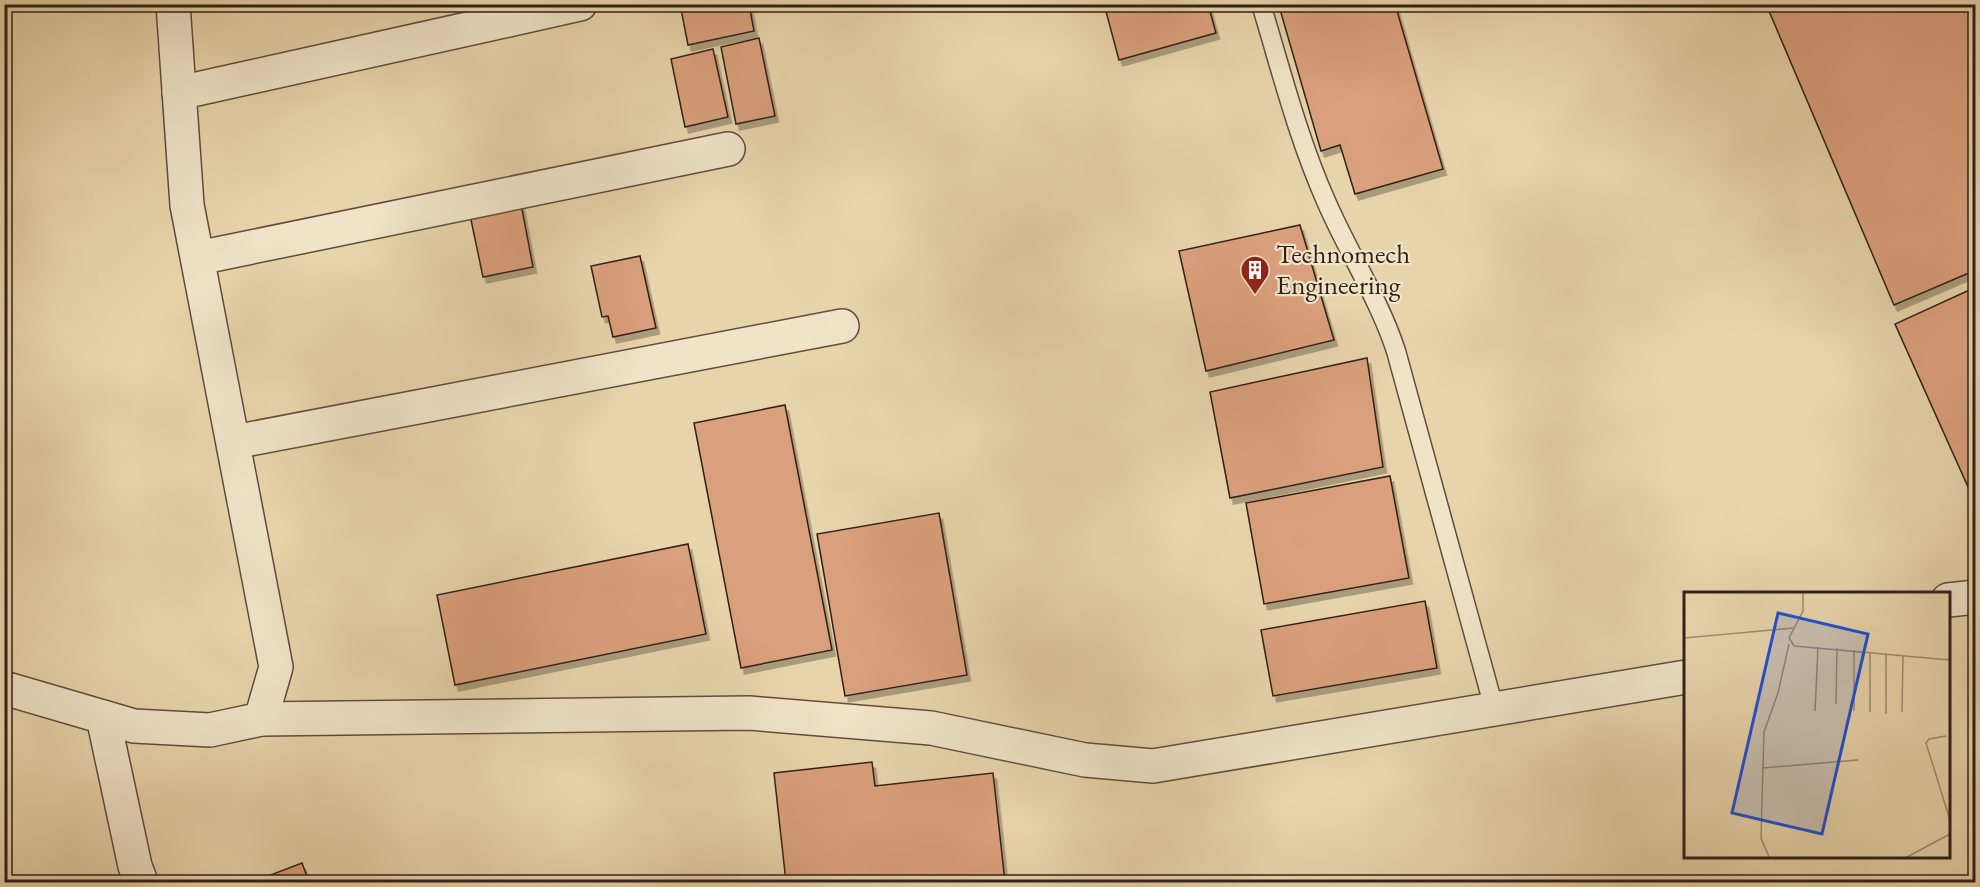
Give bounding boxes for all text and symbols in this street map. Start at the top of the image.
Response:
place label: Technomech Engineering [1276,236,1410,302]
building icon: Technomech Engineering [1239,254,1271,296]
inset map [1684,592,1950,857]

